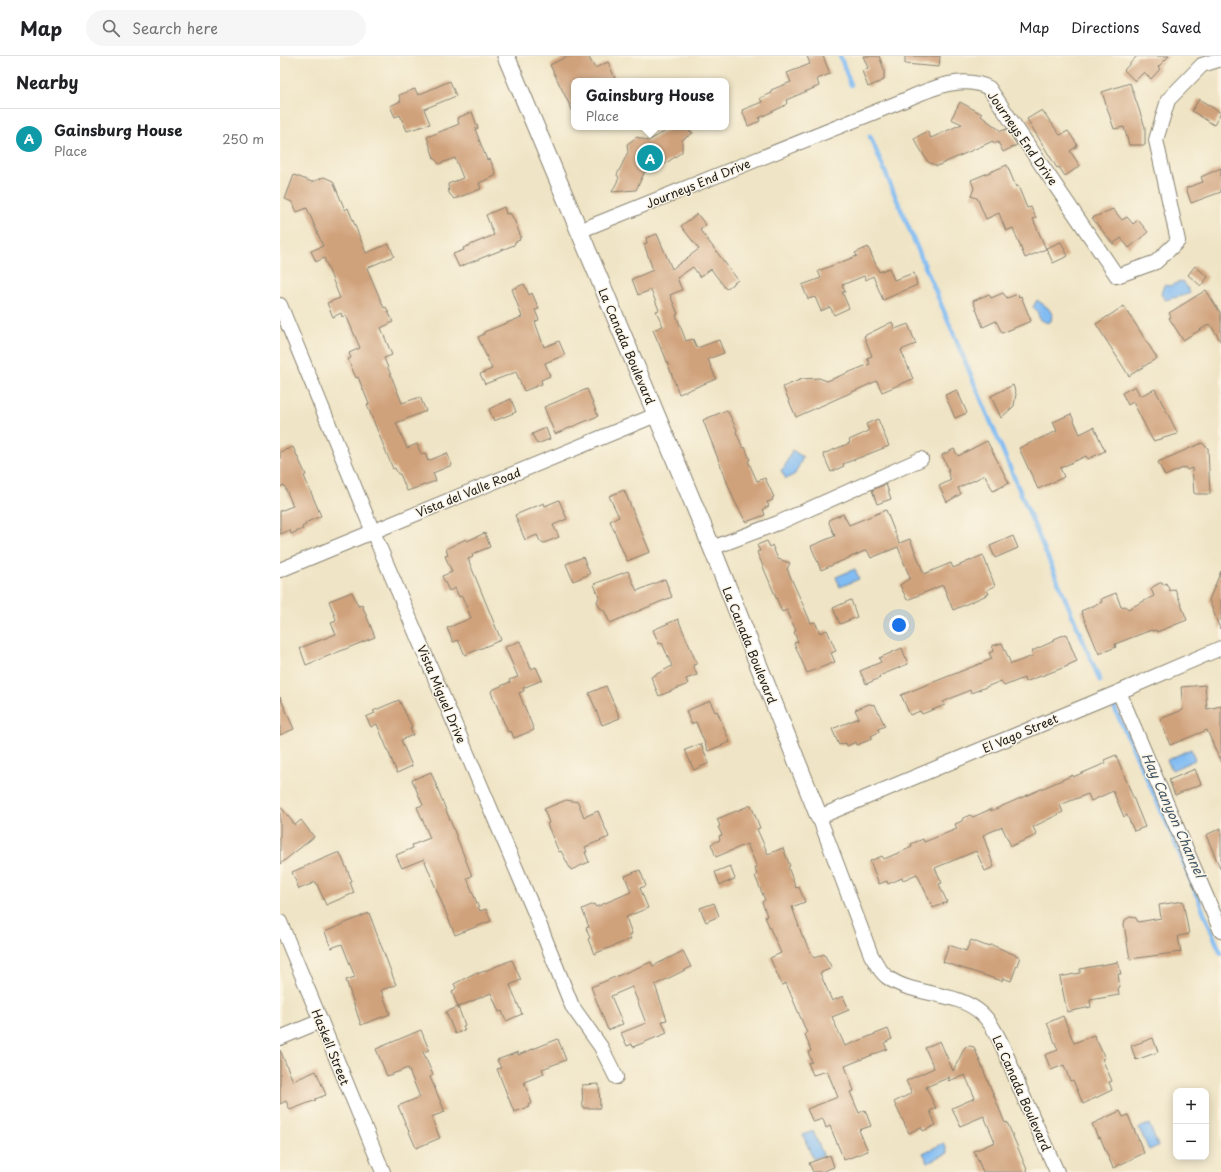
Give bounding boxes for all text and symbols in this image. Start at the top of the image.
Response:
search box [86,10,366,46]
text: Map [20,14,62,42]
text: Search here [132,16,218,39]
icon: search [100,17,122,39]
text: Map [1019,17,1049,38]
text: Directions [1071,17,1139,38]
text: Saved [1161,17,1201,38]
text: Nearby [16,69,78,95]
popup [571,78,729,130]
text: Gainsburg House [586,83,714,106]
street label: Journeys End Drive [984,87,1062,189]
text: Place [586,106,619,125]
text: Gainsburg House [54,118,182,141]
text: A [24,129,34,148]
text: 250 m [222,129,264,148]
text: Place [54,141,87,160]
pin: A [637,143,663,173]
street label: Journeys End Drive [643,154,753,212]
street label: La Canada Boulevard [594,285,660,408]
street label: Vista del Valle Road [413,463,523,521]
street label: La Canada Boulevard [718,584,782,707]
your location [889,615,909,635]
street label: Vista Miguel Drive [413,642,471,746]
street label: El Vago Street [979,709,1061,757]
water label: Hay Canyon Channel [1138,750,1211,883]
street label: Haskell Street [308,1006,354,1088]
street label: La Canada Boulevard [988,1032,1056,1154]
map controls [1173,1088,1209,1160]
button: + [1173,1088,1209,1124]
button: − [1173,1124,1209,1160]

